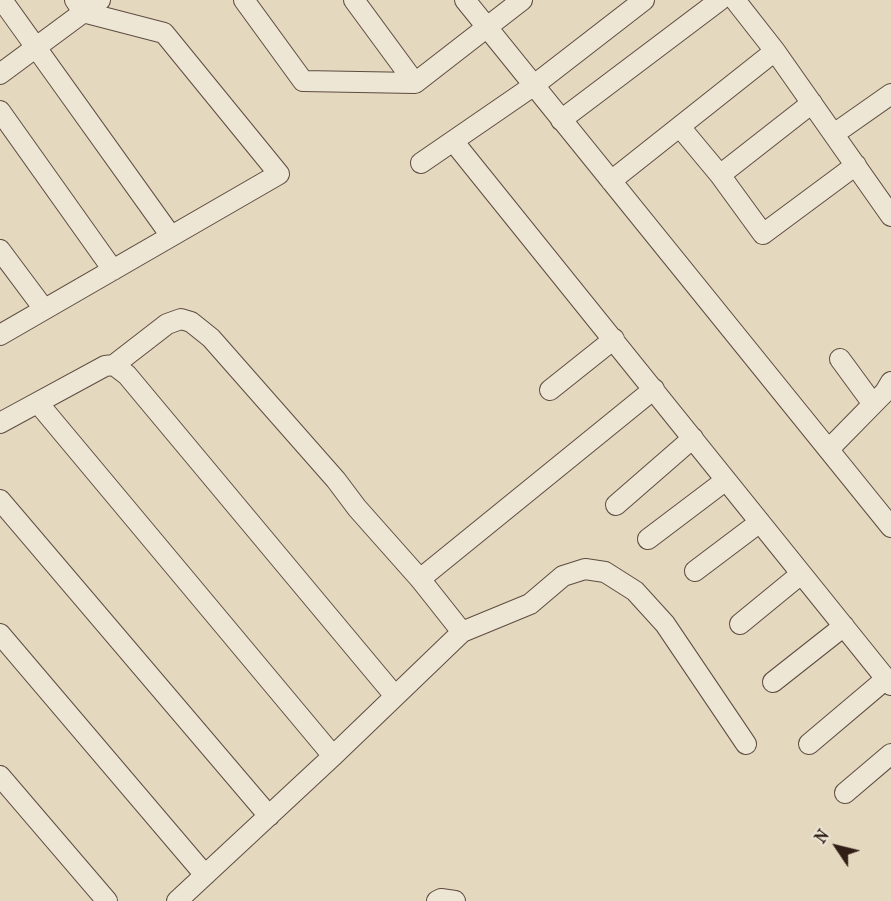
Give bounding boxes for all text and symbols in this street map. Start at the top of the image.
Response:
north arrow [807,817,867,877]
text: N [811,826,833,847]

